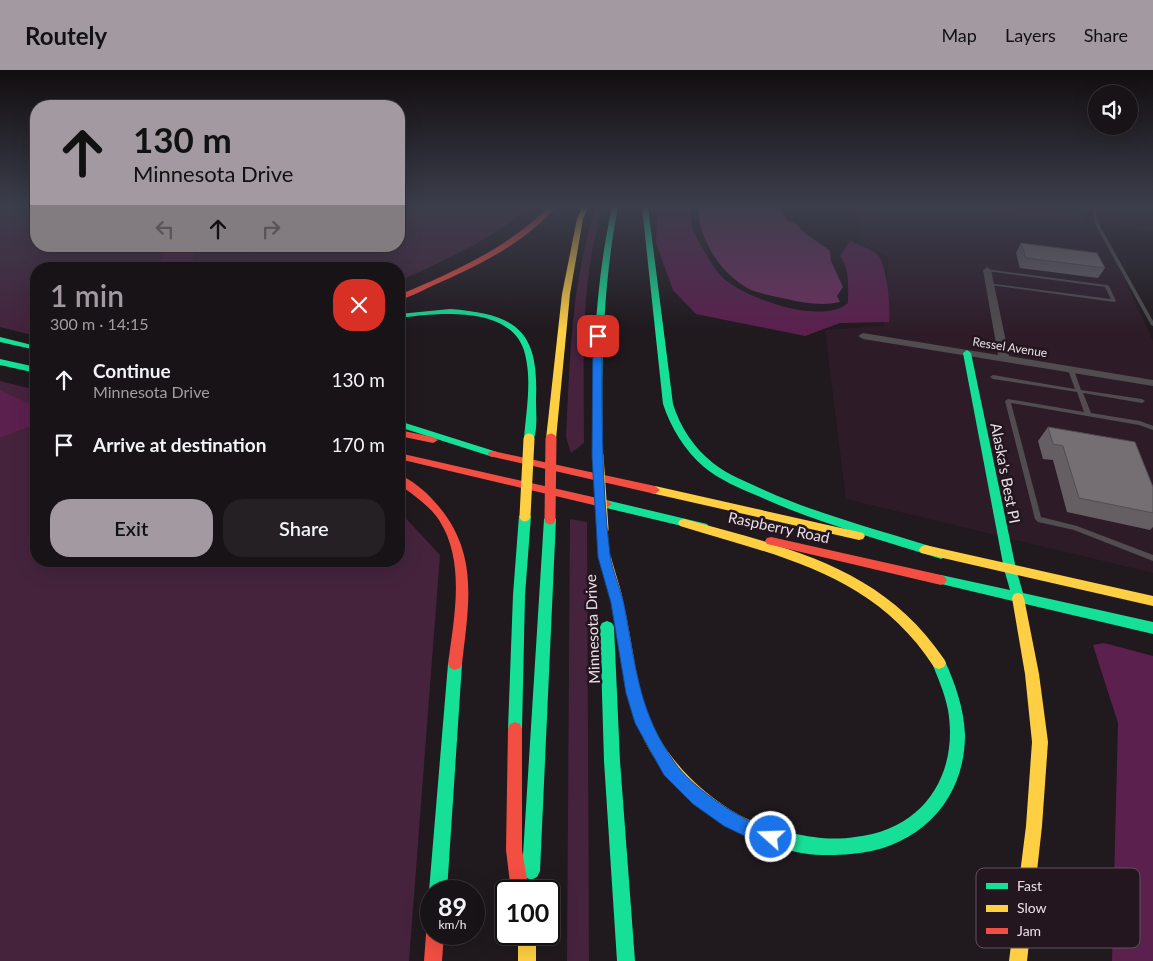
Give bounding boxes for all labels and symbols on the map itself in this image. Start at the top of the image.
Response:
pin [577,315,619,357]
street label: Ressel Avenue [972,334,1048,360]
street label: Alaska's Best PI [987,421,1025,525]
street label: Raspberry Road [727,507,831,547]
street label: Minnesota Drive [581,574,603,684]
position arrow [744,810,796,862]
legend [976,868,1140,948]
text: Fast [1017,877,1042,894]
speed limit sign: 100 [495,880,560,945]
text: Slow [1017,899,1047,916]
text: Jam [1017,922,1041,939]

